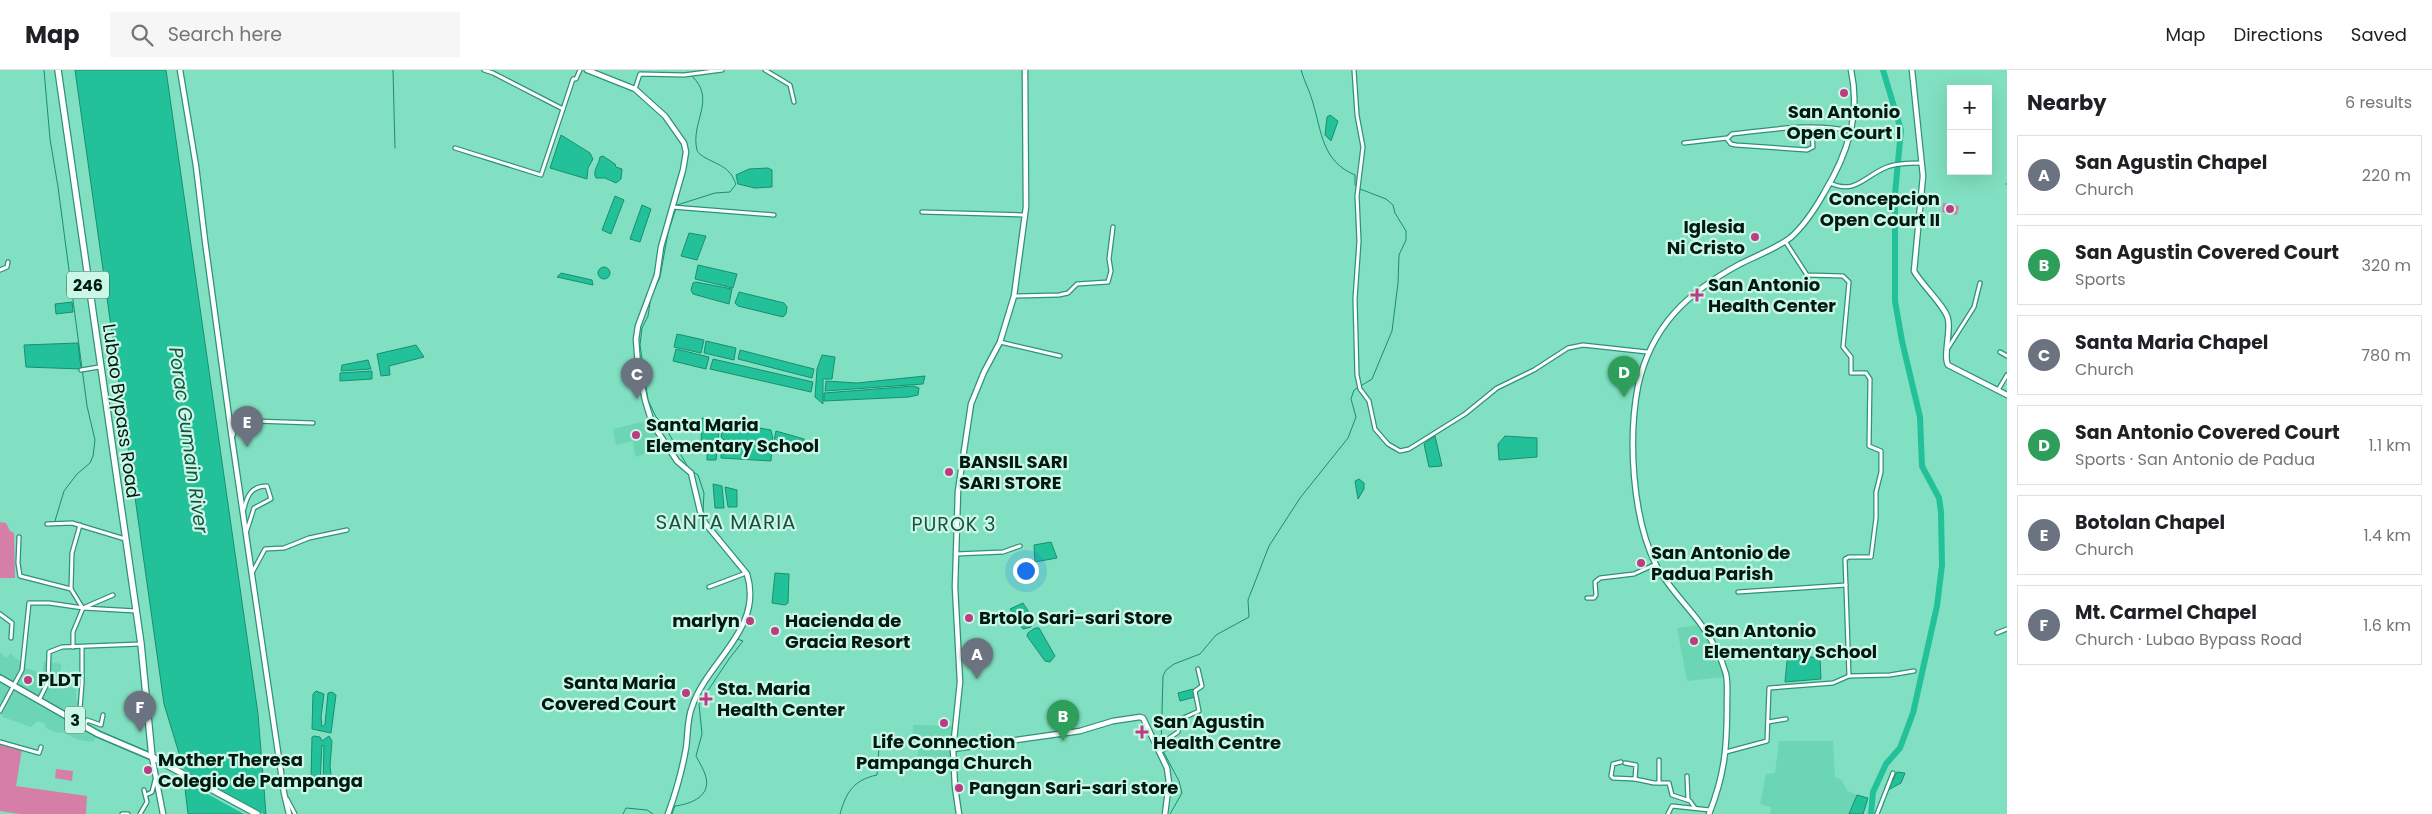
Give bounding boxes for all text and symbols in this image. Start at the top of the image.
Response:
search box [110,12,460,57]
text: Map [25,18,80,51]
icon: search [128,21,156,49]
text: Search here [168,21,282,48]
text: Map [2166,22,2205,47]
text: Directions [2233,22,2323,47]
text: Saved [2351,22,2407,47]
map controls [1947,85,1992,175]
button: + [1947,85,1992,130]
marker: San Antonio Open Court I [1838,87,1850,99]
text: Nearby [2027,88,2107,117]
text: 6 results [2345,91,2412,114]
place label: San Antonio Open Court I [1787,99,1901,145]
button: − [1947,130,1992,175]
text: San Agustin Chapel [2075,149,2267,176]
text: A [2038,164,2050,187]
text: 220 m [2362,164,2411,187]
text: Church [2075,178,2134,201]
place label: Concepcion Open Court II [1820,186,1940,232]
marker: Concepcion Open Court II [1944,203,1956,215]
place label: Iglesia Ni Cristo [1667,214,1745,260]
marker: Iglesia Ni Cristo [1749,231,1761,243]
text: San Agustin Covered Court [2075,239,2339,266]
text: B [2039,254,2049,277]
text: 320 m [2362,254,2411,277]
text: Sports [2075,268,2126,291]
road number: 246 [67,272,109,298]
place label: San Antonio Health Center [1708,272,1836,318]
marker: San Antonio Health Center [1690,288,1704,302]
street label: Lubao Bypass Road [97,322,146,500]
text: Santa Maria Chapel [2075,329,2268,356]
text: C [2038,344,2050,367]
text: 780 m [2361,344,2411,367]
water label: Porac Gumain River [162,345,215,536]
pin: D [1608,356,1640,397]
pin: C [621,358,653,399]
text: Church [2075,358,2134,381]
pin: E [231,406,263,447]
place label: Santa Maria Elementary School [646,412,819,458]
text: San Antonio Covered Court [2075,419,2340,446]
marker: Santa Maria Elementary School [630,429,642,441]
text: D [2038,434,2050,457]
text: 1.1 km [2368,434,2411,457]
text: Sports · San Antonio de Padua [2075,448,2315,471]
place label: BANSIL SARI SARI STORE [959,449,1068,495]
marker: BANSIL SARI SARI STORE [943,466,955,478]
district label: SANTA MARIA [655,508,797,536]
text: Botolan Chapel [2075,509,2225,536]
district label: PUROK 3 [912,511,996,538]
text: E [2040,524,2048,547]
text: 1.4 km [2363,524,2411,547]
text: Church [2075,538,2134,561]
place label: San Antonio de Padua Parish [1651,540,1790,586]
marker: San Antonio de Padua Parish [1635,557,1647,569]
your location [1013,558,1039,584]
text: Mt. Carmel Chapel [2075,599,2257,626]
place label: Brtolo Sari-sari Store [979,605,1172,630]
place label: marlyn [672,608,740,633]
place label: Hacienda de Gracia Resort [785,608,910,654]
marker: Brtolo Sari-sari Store [963,612,975,624]
text: F [2040,614,2048,637]
text: 1.6 km [2363,614,2411,637]
marker: marlyn [744,615,756,627]
place label: San Antonio Elementary School [1704,618,1877,664]
marker: Hacienda de Gracia Resort [769,625,781,637]
text: Church · Lubao Bypass Road [2075,628,2302,651]
marker: San Antonio Elementary School [1688,635,1700,647]
pin: A [961,638,993,679]
place label: PLDT [38,667,82,692]
place label: Santa Maria Covered Court [541,670,676,716]
marker: PLDT [22,674,34,686]
place label: Sta. Maria Health Center [717,676,845,722]
marker: Santa Maria Covered Court [680,687,692,699]
pin: F [124,691,156,732]
marker: Sta. Maria Health Center [699,692,713,706]
pin: B [1047,700,1079,741]
road number: 3 [65,706,85,734]
place label: San Agustin Health Centre [1153,709,1281,755]
marker: Life Connection Pampanga Church [938,717,950,729]
marker: San Agustin Health Centre [1135,725,1149,739]
place label: Life Connection Pampanga Church [856,729,1032,775]
place label: Mother Theresa Colegio de Pampanga [158,747,363,793]
marker: Mother Theresa Colegio de Pampanga [142,764,154,776]
place label: Pangan Sari-sari store [969,775,1178,800]
marker: Pangan Sari-sari store [953,782,965,794]

